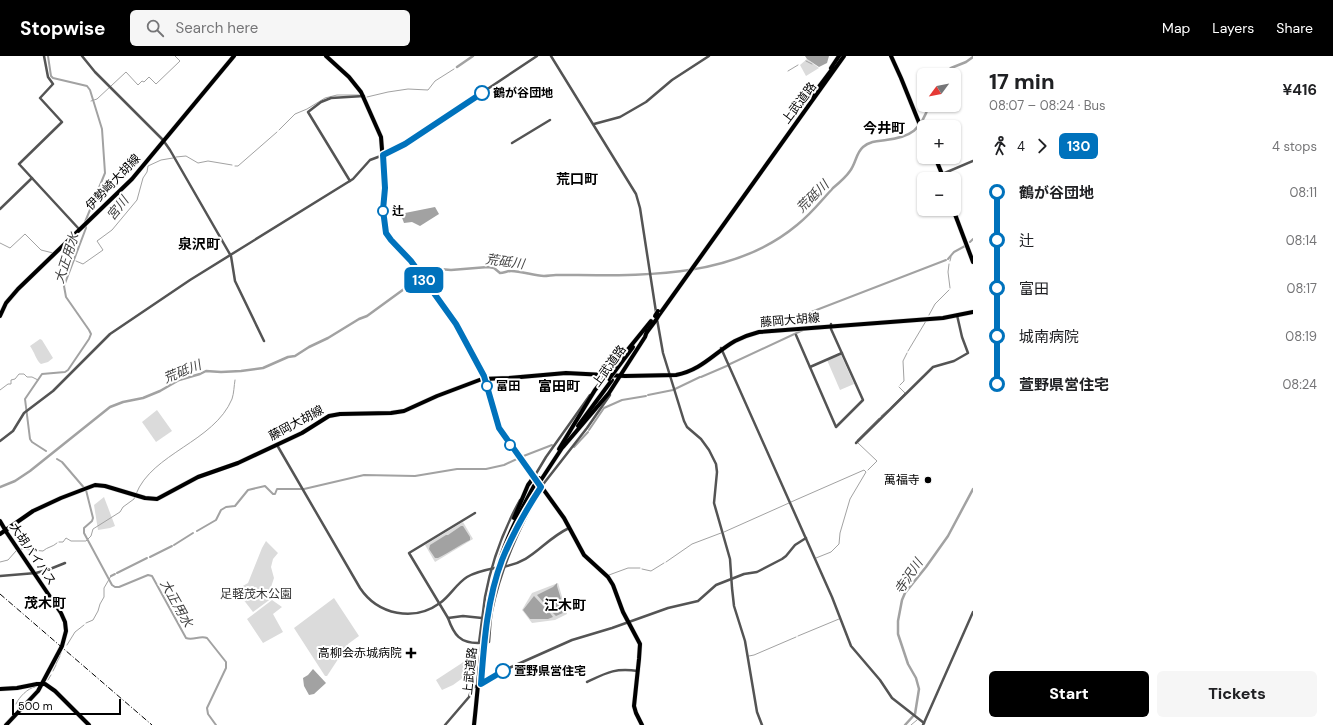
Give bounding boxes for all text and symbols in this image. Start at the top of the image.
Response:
search box [130,10,410,46]
text: Stopwise [20,16,106,41]
icon: search [144,17,166,39]
text: Search here [176,18,258,38]
text: Map [1162,19,1190,37]
text: Layers [1212,19,1254,37]
text: Share [1276,19,1313,37]
text: 17 min [989,67,1055,96]
north arrow [917,68,961,112]
map controls [917,68,961,216]
street label: 上武道路 [778,79,820,127]
text: ¥416 [1283,80,1317,100]
marker: 鶴が谷団地 [474,85,490,101]
place label: 鶴が谷団地 [493,85,553,101]
text: 08:07 – 08:24 · Bus [989,97,1106,114]
district label: 今井町 [863,119,905,137]
button: + [917,120,961,164]
icon: walk [989,135,1011,157]
icon: forward [1031,135,1053,157]
text: 130 [1067,137,1090,155]
text: 4 [1017,138,1025,155]
text: 4 stops [1272,138,1317,155]
street label: 伊勢崎大胡線 [82,151,144,213]
district label: 荒口町 [556,170,598,188]
button: − [917,172,961,216]
water label: 荒砥川 [793,175,834,216]
text: 鶴が谷団地 [1019,183,1094,203]
text: 08:11 [1289,184,1317,201]
water label: 宮川 [103,191,133,224]
place label: 辻 [392,203,404,219]
marker: 辻 [377,205,389,217]
water label: 大正用水 [50,229,83,286]
text: 辻 [1019,231,1034,251]
text: 08:14 [1286,232,1317,249]
district label: 泉沢町 [178,235,220,253]
water label: 荒砥川 [484,250,527,273]
line badge: 130 [401,267,447,293]
text: 130 [412,271,436,289]
text: 富田 [1019,279,1049,299]
text: 08:17 [1287,280,1317,297]
street label: 藤岡大胡線 [759,309,821,331]
text: 城南病院 [1019,327,1079,347]
text: 08:19 [1285,328,1317,345]
street label: 上武道路 [588,342,630,390]
water label: 荒砥川 [161,356,205,387]
text: 萱野県営住宅 [1019,375,1109,395]
text: 08:24 [1282,376,1317,393]
district label: 富田町 [538,377,580,395]
place label: 富田 [496,378,520,394]
marker: 富田 [481,380,493,392]
street label: 藤岡大胡線 [266,402,326,444]
unlabelled marker [504,439,516,451]
place label: 萬福寺 [884,472,920,488]
marker: 萬福寺 [923,475,933,485]
street label: 大胡バイパス [6,520,60,588]
water label: 寺沢川 [890,554,927,597]
water label: 大正用水 [157,576,198,632]
park label: 足軽茂木公園 [220,586,292,602]
district label: 茂木町 [24,594,66,612]
district label: 江木町 [544,596,586,614]
place label: 高柳会赤城病院 [318,645,402,661]
street label: 上武道路 [460,646,480,696]
marker: 高柳会赤城病院 [405,647,417,659]
marker: 萱野県営住宅 [495,663,511,679]
place label: 萱野県営住宅 [514,663,586,679]
button: Start [989,671,1149,717]
button: Tickets [1157,671,1317,717]
scale bar [12,697,121,716]
text: 500 m [18,699,53,713]

